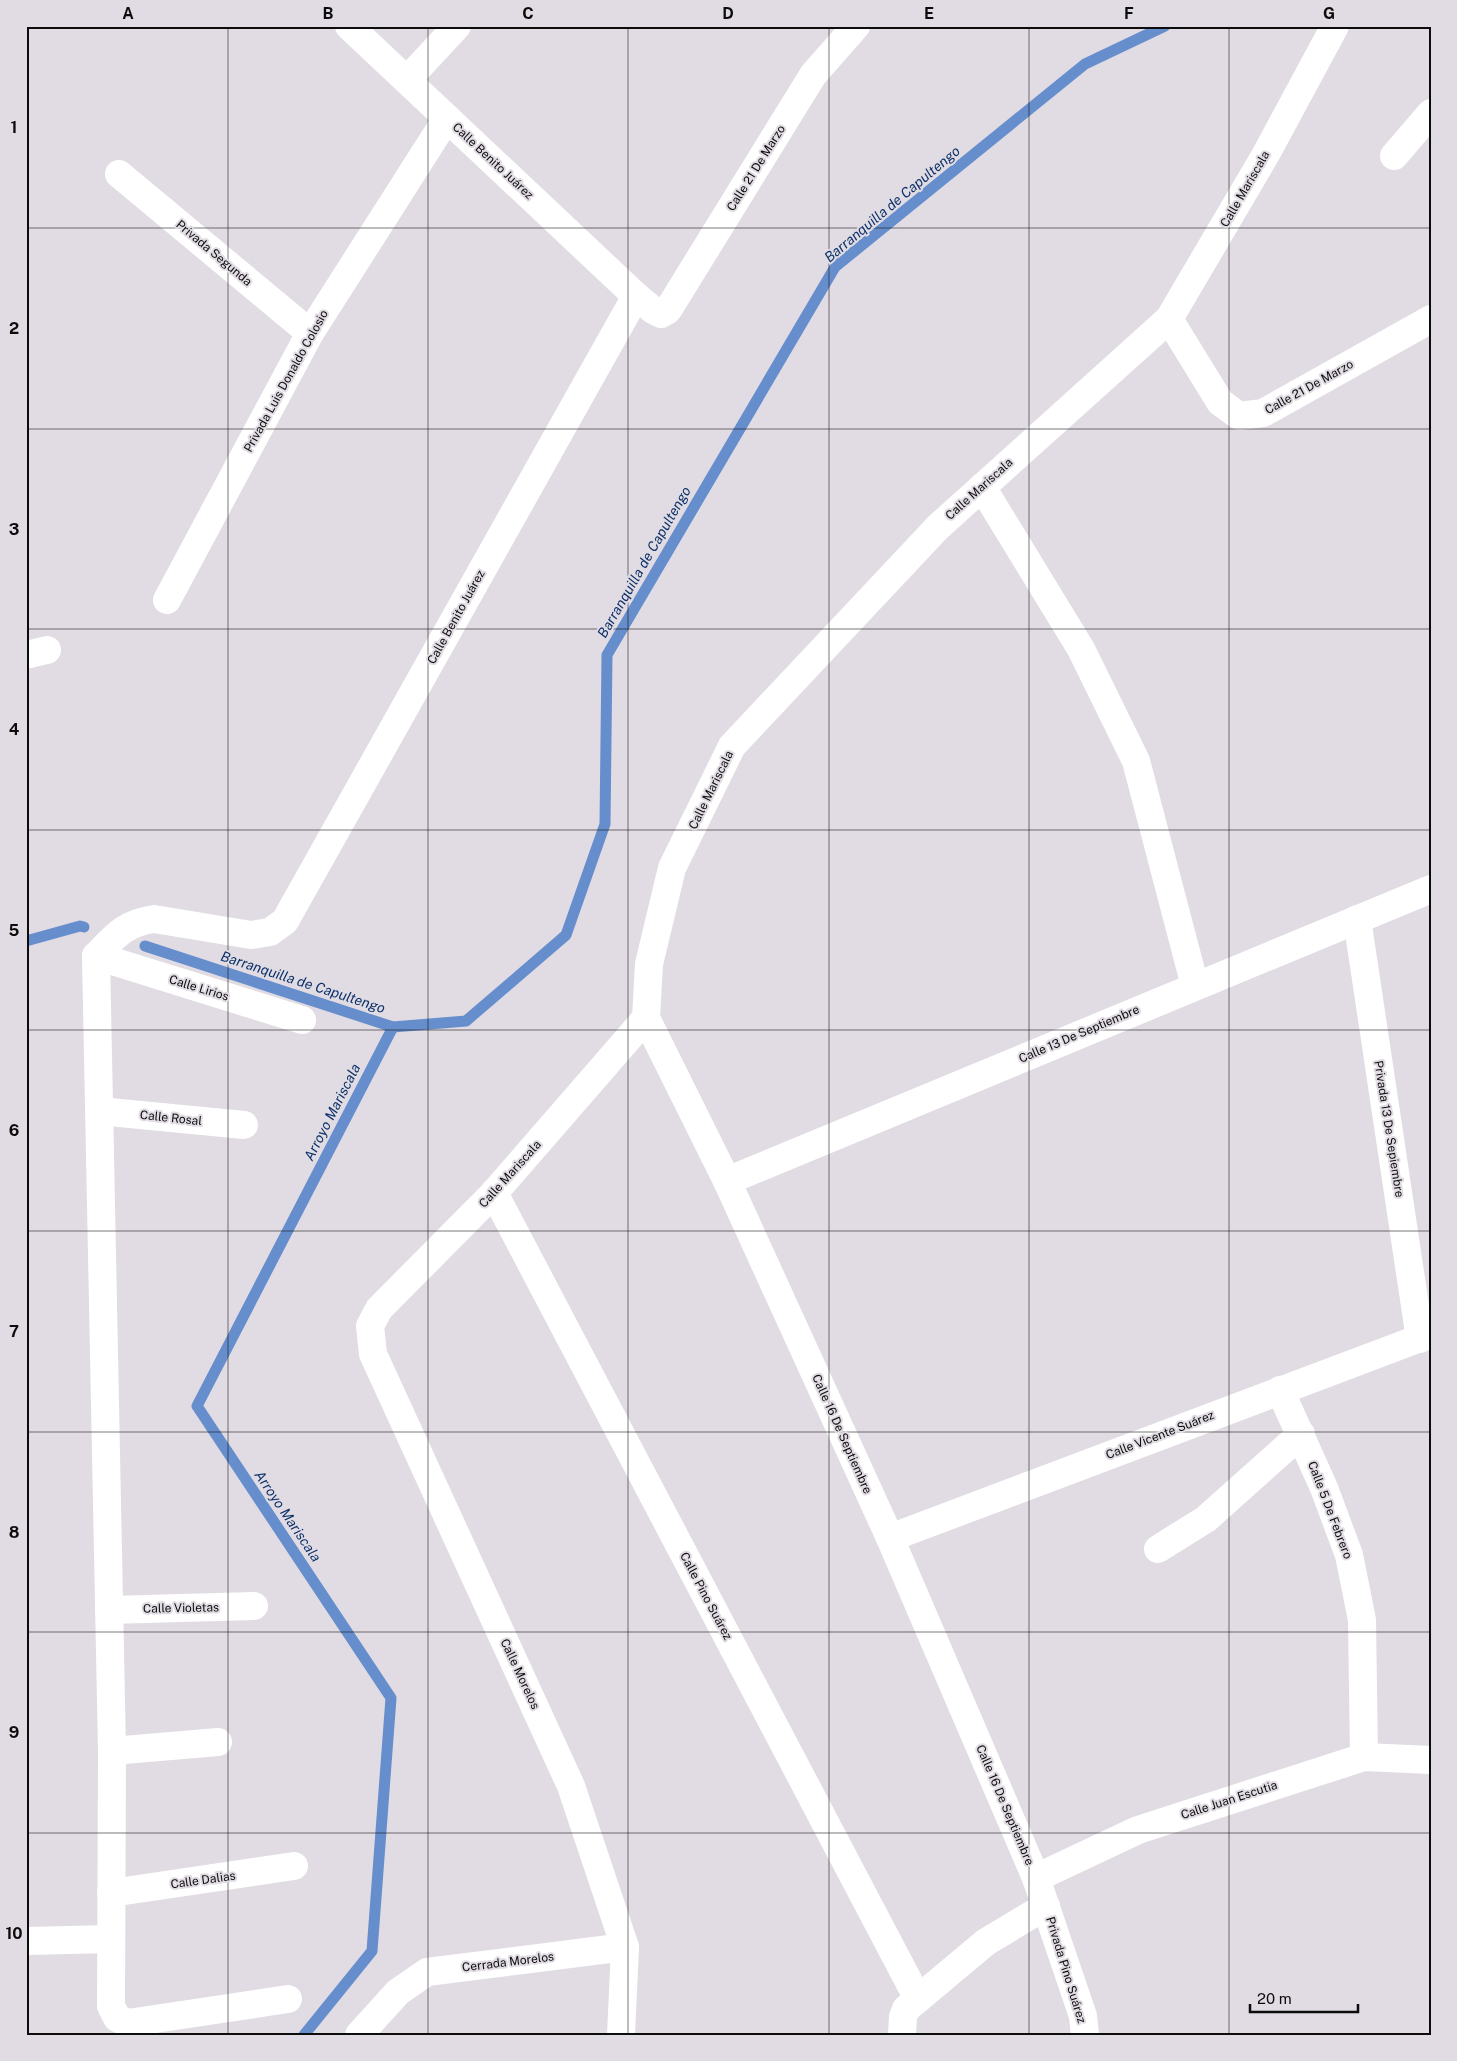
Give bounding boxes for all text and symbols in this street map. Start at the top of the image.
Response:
text: A [122,4,134,23]
text: B [323,4,334,23]
text: C [522,4,534,23]
text: D [722,4,734,23]
text: E [924,4,934,23]
text: F [1124,4,1134,23]
text: G [1323,4,1335,23]
text: 1 [11,118,17,137]
street label: Calle Benito Juárez [450,120,536,202]
street label: Calle 21 De Marzo [724,122,788,214]
water label: Barranquilla de Capultengo [821,142,963,265]
street label: Calle Mariscala [1218,148,1272,230]
street label: Privada Segunda [173,217,255,289]
street label: Privada Luis Donaldo Colosio [241,307,331,454]
text: 2 [9,319,19,338]
street label: Calle 21 De Marzo [1262,357,1356,417]
street label: Calle Mariscala [943,455,1015,523]
water label: Barranquilla de Capultengo [594,483,694,640]
text: 3 [9,520,19,539]
street label: Calle Benito Juárez [424,567,488,667]
text: 4 [9,720,20,739]
street label: Calle Mariscala [686,749,736,831]
text: 5 [9,921,20,940]
water label: Barranquilla de Capultengo [219,948,388,1016]
street label: Calle Lirios [167,972,231,1004]
street label: Calle 13 De Septiembre [1017,1002,1142,1066]
street label: Privada 13 De Sepiembre [1371,1059,1407,1199]
water label: Arroyo Mariscala [301,1061,363,1163]
street label: Calle Rosal [139,1108,203,1128]
text: 6 [9,1121,19,1140]
street label: Calle Mariscala [476,1138,544,1210]
text: 7 [9,1322,19,1341]
street label: Calle 16 De Septiembre [809,1372,875,1496]
street label: Calle Vicente Suárez [1104,1408,1216,1462]
street label: Calle 5 De Febrero [1305,1459,1355,1561]
water label: Arroyo Mariscala [252,1467,324,1565]
text: 8 [9,1523,20,1542]
street label: Calle Pino Suárez [677,1550,735,1642]
street label: Calle Violetas [143,1600,219,1616]
street label: Calle Morelos [498,1637,542,1711]
text: 9 [9,1723,19,1742]
street label: Calle 16 De Septiembre [973,1743,1037,1868]
street label: Calle Juan Escutia [1179,1778,1279,1822]
street label: Calle Dalias [170,1869,236,1891]
street label: Privada Pino Suárez [1043,1915,1089,2025]
text: 10 [5,1924,23,1943]
street label: Cerrada Morelos [461,1949,555,1975]
scale bar [1250,1981,1357,2013]
text: 20 m [1257,1990,1292,2007]

